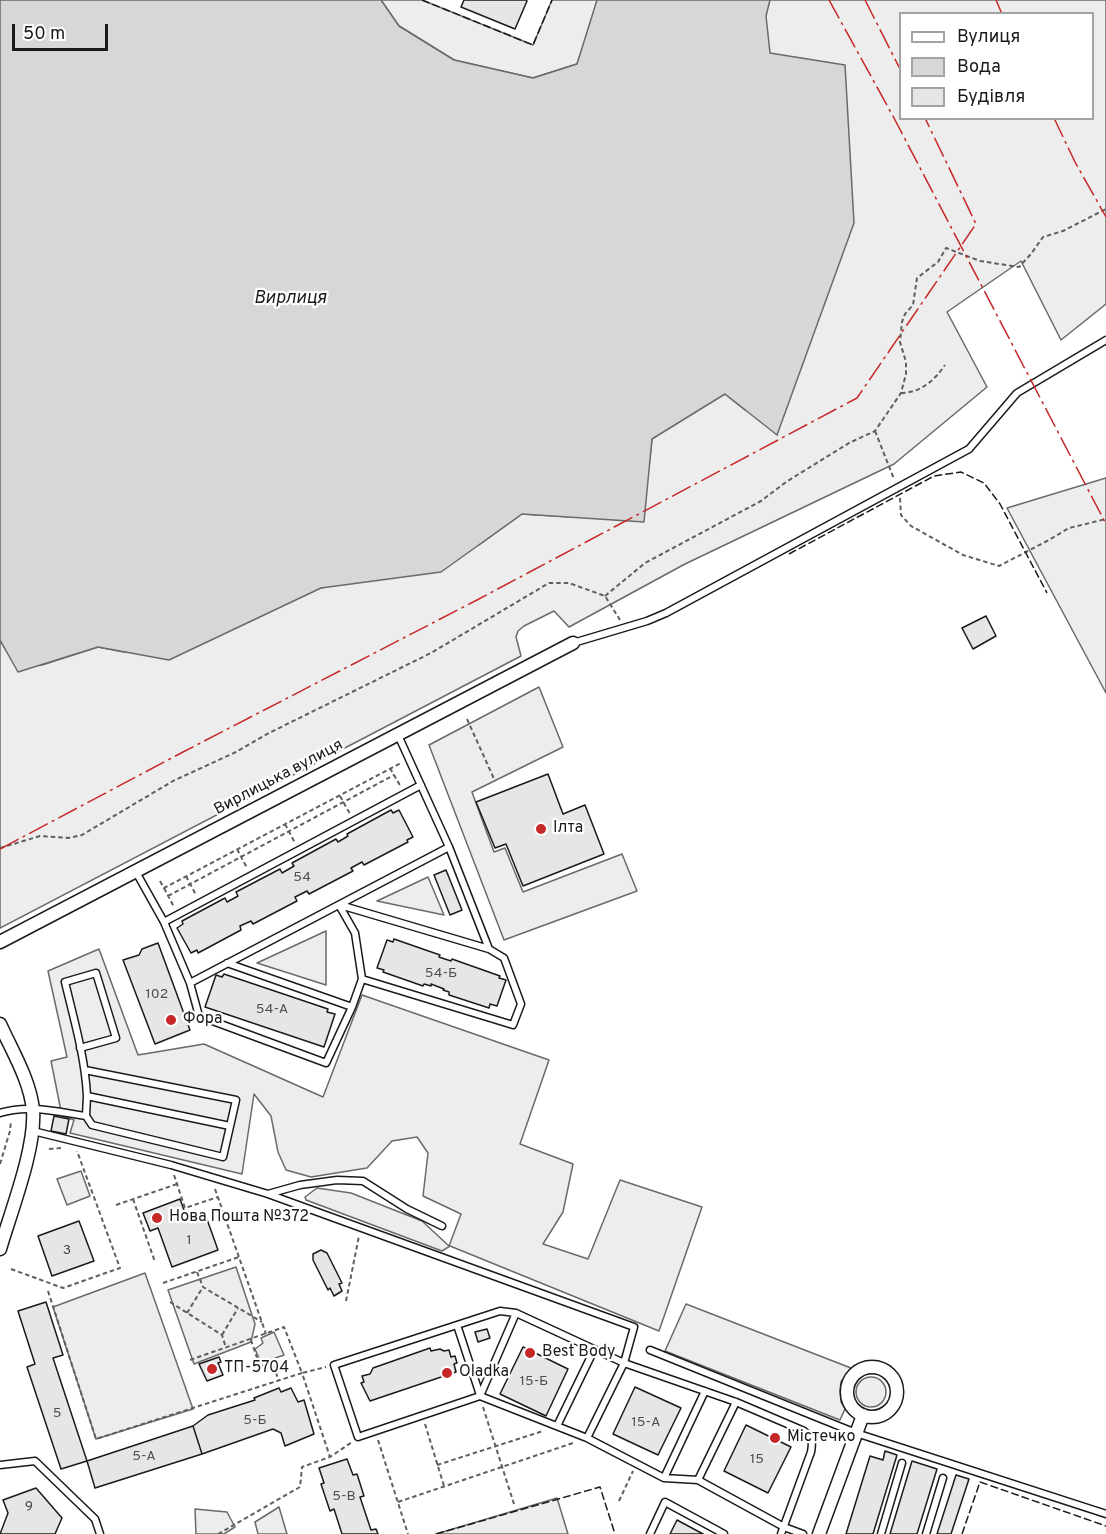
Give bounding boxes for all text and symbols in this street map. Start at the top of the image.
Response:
scale bar [15,12,111,50]
legend [899,12,1094,120]
text: 50 m [23,23,65,46]
text: Вулиця [957,26,1020,49]
text: Вода [957,56,1001,79]
text: Будівля [957,86,1025,109]
water label: Вирлиця [254,288,326,310]
street label: Вирлицька вулиця [211,736,347,820]
place label: Ілта [553,819,583,839]
marker: Ілта [534,822,548,836]
house number: 54 [293,870,311,886]
house number: 54-Б [425,966,457,982]
house number: 102 [146,987,168,1003]
house number: 54-А [256,1002,288,1018]
place label: Фора [183,1010,222,1030]
marker: Фора [164,1013,178,1027]
place label: Нова Пошта №372 [169,1208,309,1228]
marker: Нова Пошта №372 [150,1211,164,1225]
house number: 1 [186,1233,192,1249]
house number: 3 [63,1243,71,1259]
place label: Best Body [542,1343,616,1363]
marker: Best Body [523,1346,537,1360]
place label: ТП-5704 [224,1359,289,1379]
marker: ТП-5704 [205,1362,219,1376]
place label: Oladka [459,1363,509,1383]
marker: Oladka [440,1366,454,1380]
house number: 15-Б [520,1374,548,1390]
house number: 5 [53,1406,61,1422]
house number: 5-Б [243,1413,267,1429]
house number: 15-А [632,1415,660,1431]
place label: Містечко [787,1428,855,1448]
marker: Містечко [768,1431,782,1445]
house number: 5-А [132,1449,156,1465]
house number: 15 [750,1452,764,1468]
house number: 5-В [332,1489,356,1505]
house number: 9 [25,1499,33,1515]

